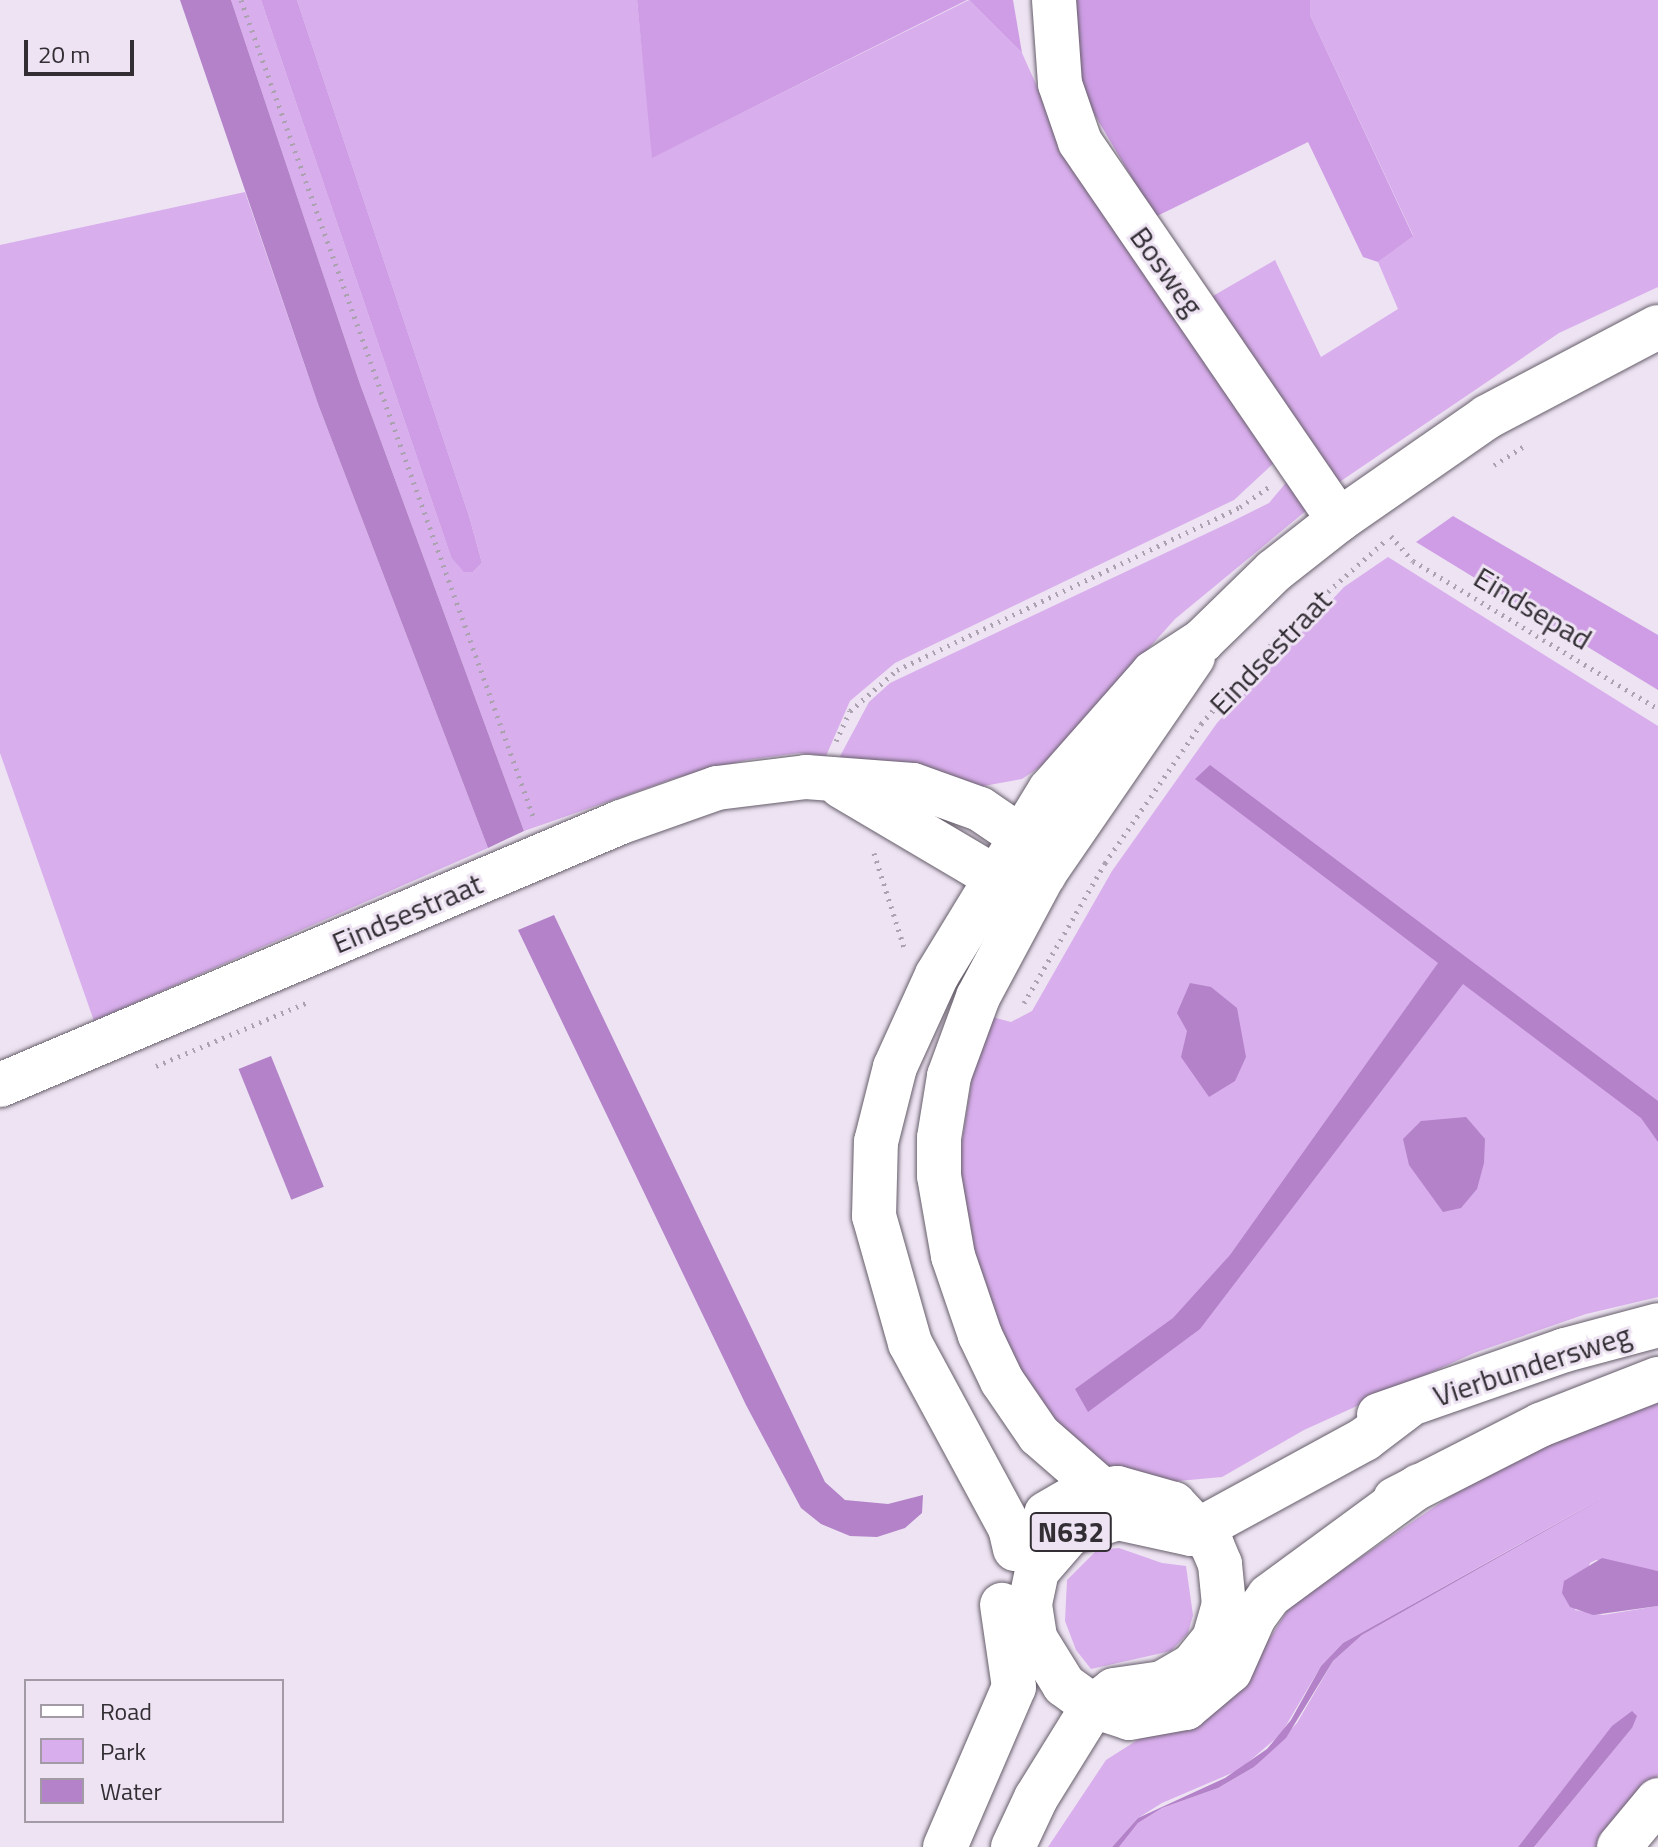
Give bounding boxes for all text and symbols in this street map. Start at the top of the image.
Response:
scale bar [28,24,138,74]
text: 20 m [38,36,90,72]
street label: Bosweg [1123,219,1211,323]
street label: Eindsepad [1468,559,1598,657]
street label: Eindsestraat [1202,582,1338,722]
street label: Eindsestraat [326,865,488,961]
street label: Vierbundersweg [1429,1316,1635,1414]
road number: N632 [1029,1508,1113,1556]
legend [24,1679,284,1823]
text: Road [100,1693,152,1729]
text: Park [100,1733,146,1769]
text: Water [100,1773,162,1809]

